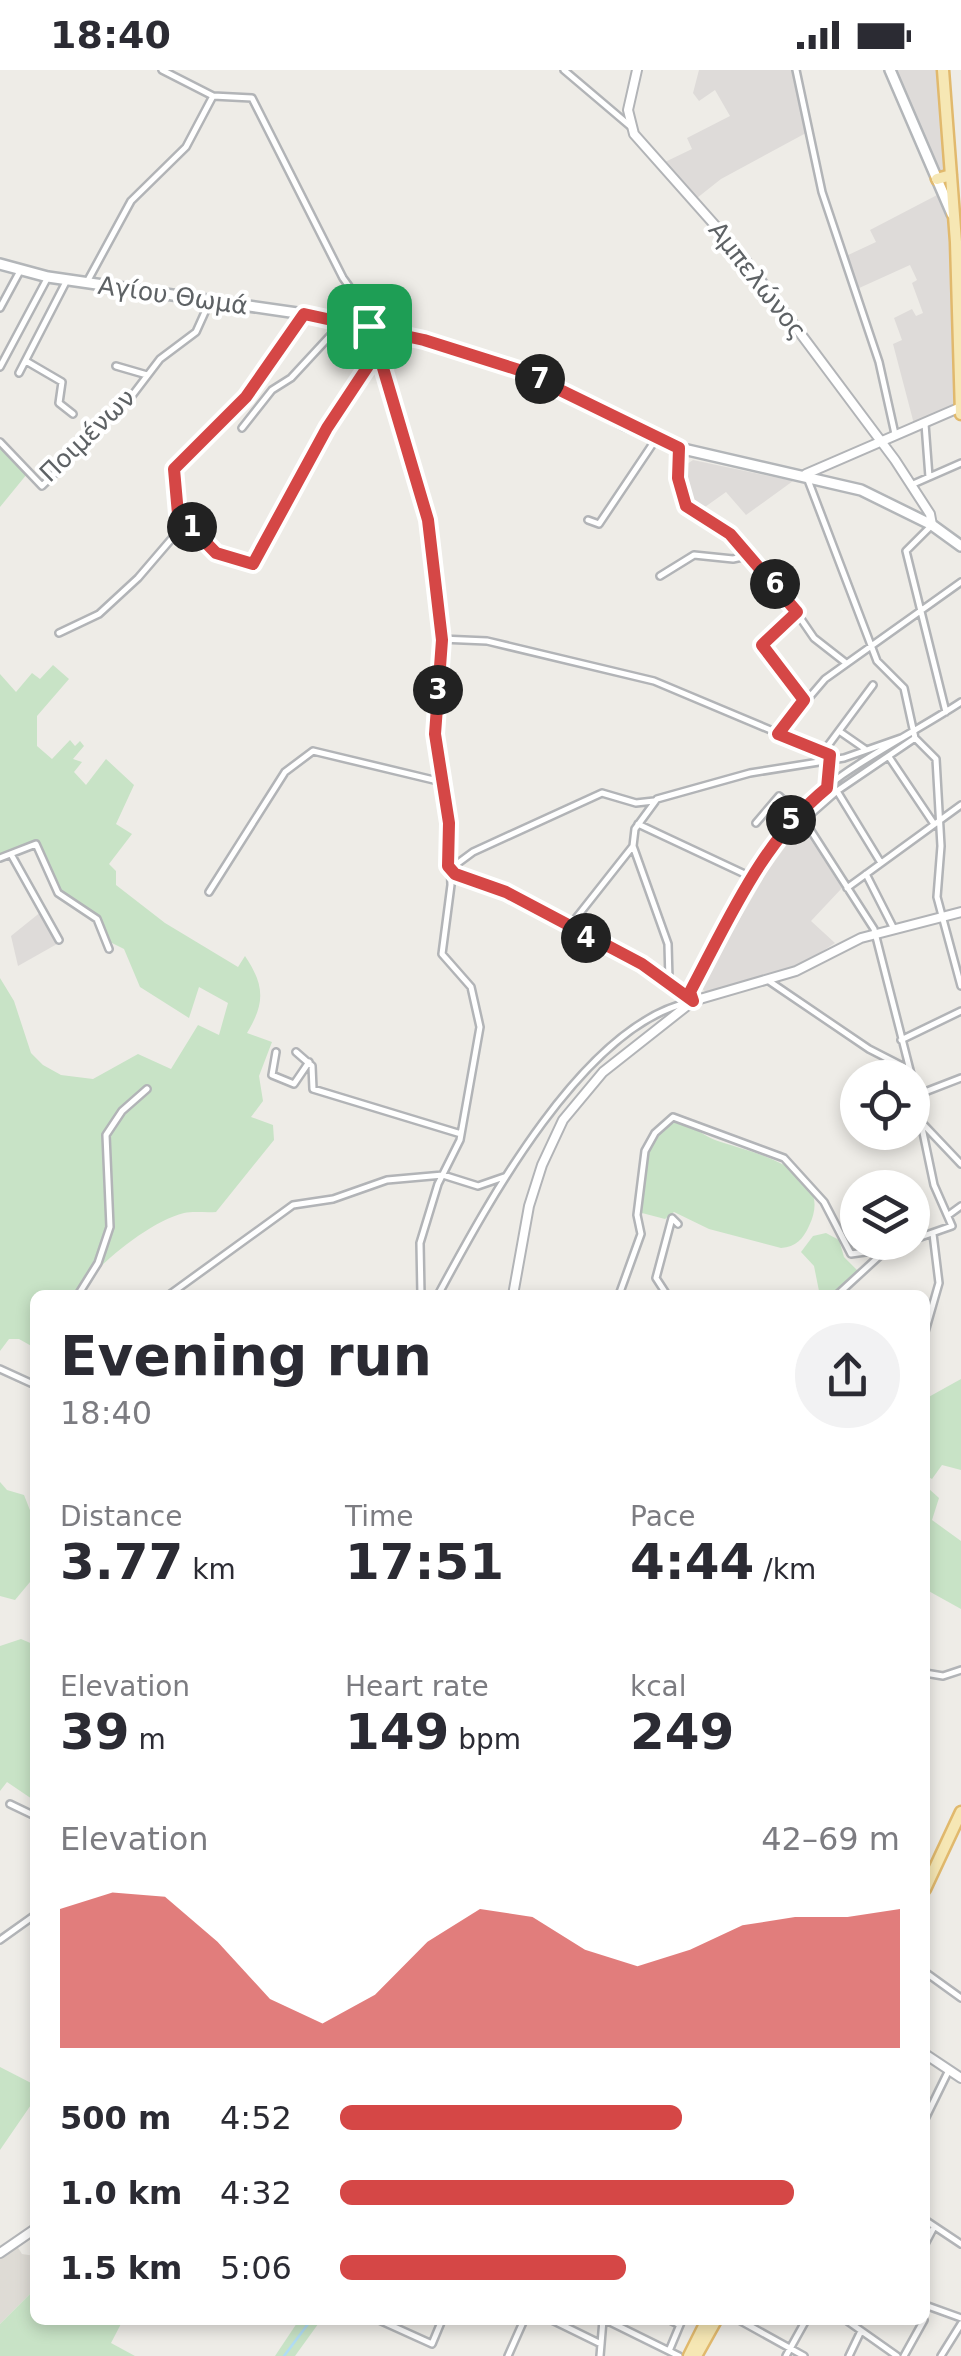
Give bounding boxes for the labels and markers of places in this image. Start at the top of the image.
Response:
pin [327,284,412,369]
pin: 7 [515,354,565,404]
pin: 1 [167,502,217,552]
pin: 6 [750,559,800,609]
pin: 3 [413,665,463,715]
pin: 5 [766,795,816,845]
pin: 4 [561,913,611,963]

